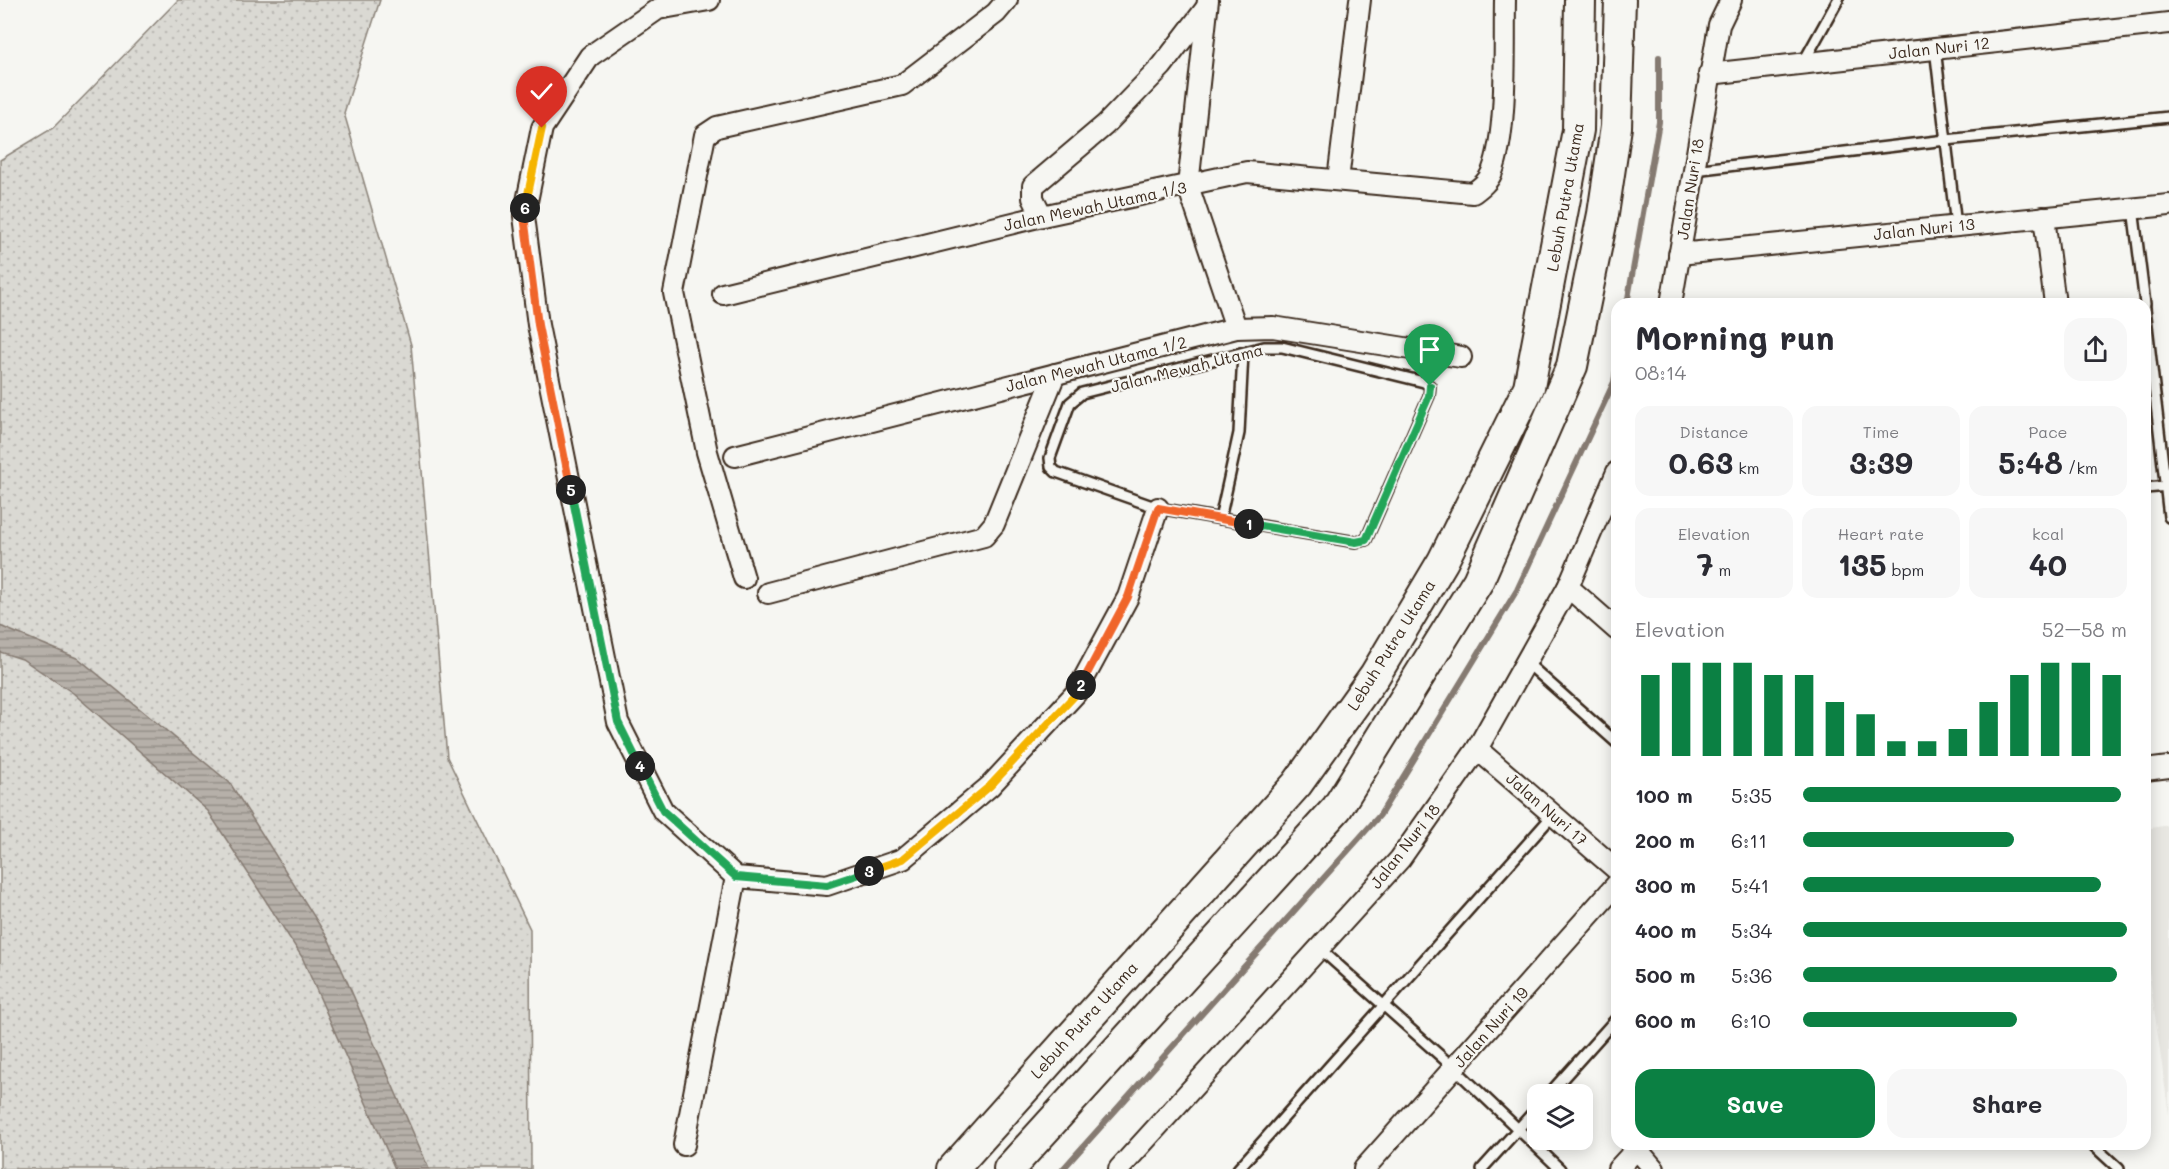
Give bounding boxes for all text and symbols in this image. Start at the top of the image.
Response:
street label: Jalan Nuri 12 [1887,32,1990,63]
pin [516,66,567,128]
icon: check [525,75,558,108]
street label: Lebuh Putra Utama [1541,121,1588,273]
street label: Jalan Nuri 18 [1671,137,1708,241]
street label: Jalan Mewah Utama 1/3 [1002,176,1188,235]
pin: 6 [510,193,540,223]
text: 6 [520,197,530,218]
street label: Jalan Nuri 13 [1872,213,1976,244]
text: Morning run [1635,315,1835,358]
button: share [2064,318,2127,381]
pin [1404,324,1455,386]
street label: Jalan Mewah Utama 1/2 [1003,332,1189,396]
icon: arrive [1413,333,1446,366]
street label: Jalan Mewah Utama [1109,340,1265,396]
text: 08:14 [1635,359,1686,385]
text: Distance [1680,421,1748,442]
text: Time [1863,421,1899,442]
text: Pace [2028,421,2068,442]
text: 0.63 [1668,442,1733,482]
text: 3:39 [1849,442,1913,482]
text: 5:48 [1998,442,2063,482]
text: km [1733,457,1760,478]
text: /km [2063,457,2098,478]
pin: 5 [556,475,586,505]
text: 5 [566,479,576,500]
pin: 1 [1234,509,1264,539]
text: 1 [1245,513,1253,534]
text: Elevation [1678,523,1750,544]
text: Heart rate [1838,523,1924,544]
text: kcal [2032,523,2064,544]
text: 7 [1697,544,1713,584]
text: 135 [1838,544,1886,584]
text: 40 [2029,544,2067,584]
text: m [1713,559,1731,580]
text: bpm [1886,559,1924,580]
street label: Lebuh Putra Utama [1342,575,1439,714]
text: Elevation [1635,616,1725,642]
text: 52–58 m [2042,616,2127,642]
pin: 2 [1066,670,1096,700]
text: 2 [1077,674,1085,695]
pin: 4 [625,751,655,781]
text: 4 [635,755,645,776]
street label: Jalan Nuri 17 [1502,767,1593,850]
text: 100 m [1635,782,1693,808]
text: 5:35 [1731,782,1772,808]
street label: Jalan Nuri 18 [1365,799,1445,892]
text: 200 m [1635,827,1695,853]
text: 6:11 [1731,827,1767,853]
pin: 3 [854,856,884,886]
text: 3 [864,860,874,881]
text: 300 m [1635,872,1696,898]
text: 5:41 [1731,872,1770,898]
text: 400 m [1635,917,1696,943]
text: 5:34 [1731,917,1772,943]
street label: Lebuh Putra Utama [1025,957,1142,1083]
text: 500 m [1635,962,1695,988]
text: 5:36 [1731,962,1773,988]
street label: Jalan Nuri 19 [1449,982,1533,1072]
text: 600 m [1635,1007,1696,1033]
text: 6:10 [1731,1007,1771,1033]
button: Save [1635,1069,1875,1138]
button: Share [1887,1069,2127,1138]
map controls [1527,1084,1593,1150]
button: layers [1527,1084,1593,1150]

